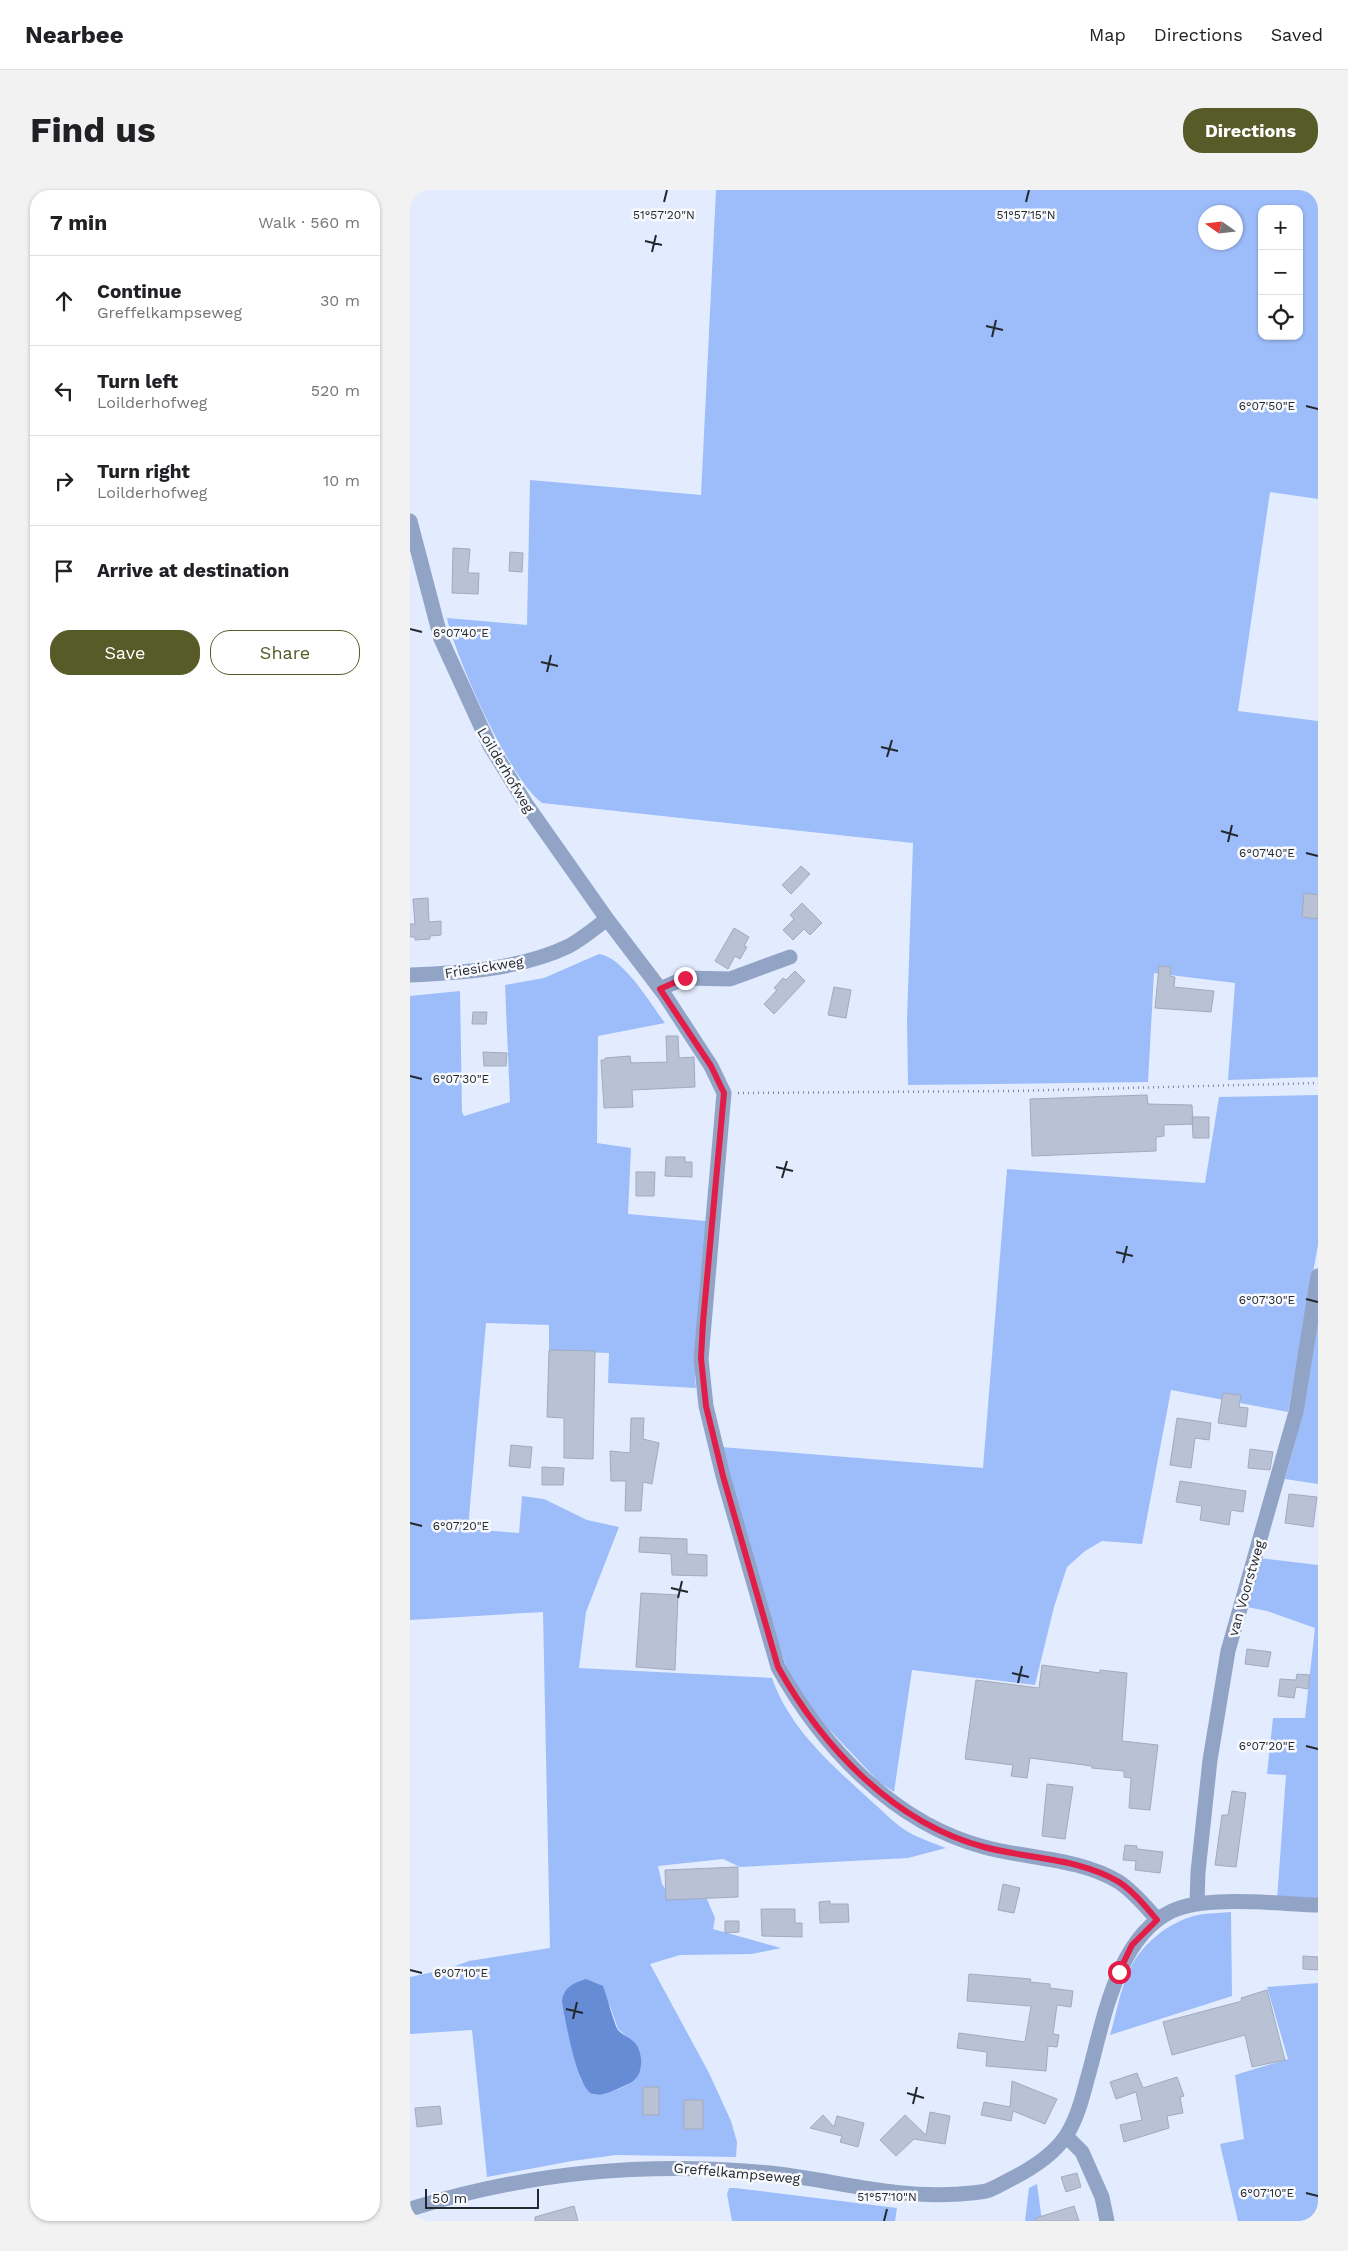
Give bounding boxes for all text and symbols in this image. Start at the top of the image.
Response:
text: Nearbee [25,21,124,49]
text: Map [1089,24,1126,45]
text: Directions [1154,24,1243,45]
text: Saved [1271,24,1323,45]
button: Directions [1183,108,1318,153]
text: Find us [30,109,156,151]
north arrow [1198,205,1243,250]
map controls [1258,205,1303,340]
button: + [1258,205,1303,250]
text: 51°57'20"N [633,208,695,222]
text: 51°57'15"N [996,208,1056,222]
text: 7 min [50,210,107,235]
text: Walk · 560 m [258,213,360,232]
button: − [1258,250,1303,295]
text: Continue [97,280,181,303]
icon: ahead [50,287,78,315]
text: 30 m [320,291,360,310]
button: locate [1258,295,1303,340]
text: Greffelkampseweg [97,303,242,322]
text: Turn left [97,370,178,393]
icon: left [50,377,78,405]
text: 520 m [311,381,360,400]
text: Loilderhofweg [97,393,207,412]
text: 6°07'50"E [1239,399,1296,413]
text: Turn right [97,460,190,483]
icon: right [50,467,78,495]
text: 10 m [323,471,360,490]
text: Loilderhofweg [97,483,207,502]
icon: arrive [50,557,78,585]
text: Arrive at destination [97,559,289,582]
text: 6°07'40"E [433,626,489,640]
button: Save [50,630,200,675]
button: Share [210,630,360,675]
street label: Loilderhofweg [474,724,538,816]
text: 6°07'40"E [1239,846,1295,860]
street label: Friesickweg [444,953,525,981]
route end [674,967,697,990]
text: 6°07'30"E [433,1072,490,1086]
text: 6°07'30"E [1239,1293,1296,1307]
text: 6°07'20"E [433,1519,490,1533]
street label: van Voorstweg [1225,1538,1267,1638]
text: 6°07'20"E [1239,1739,1296,1753]
route start [1108,1961,1131,1984]
text: 6°07'10"E [434,1966,488,1980]
street label: Greffelkampseweg [673,2159,801,2187]
scale bar [425,2186,539,2209]
text: 6°07'10"E [1240,2186,1294,2200]
text: 50 m [432,2190,467,2206]
text: 51°57'10"N [857,2190,917,2204]

